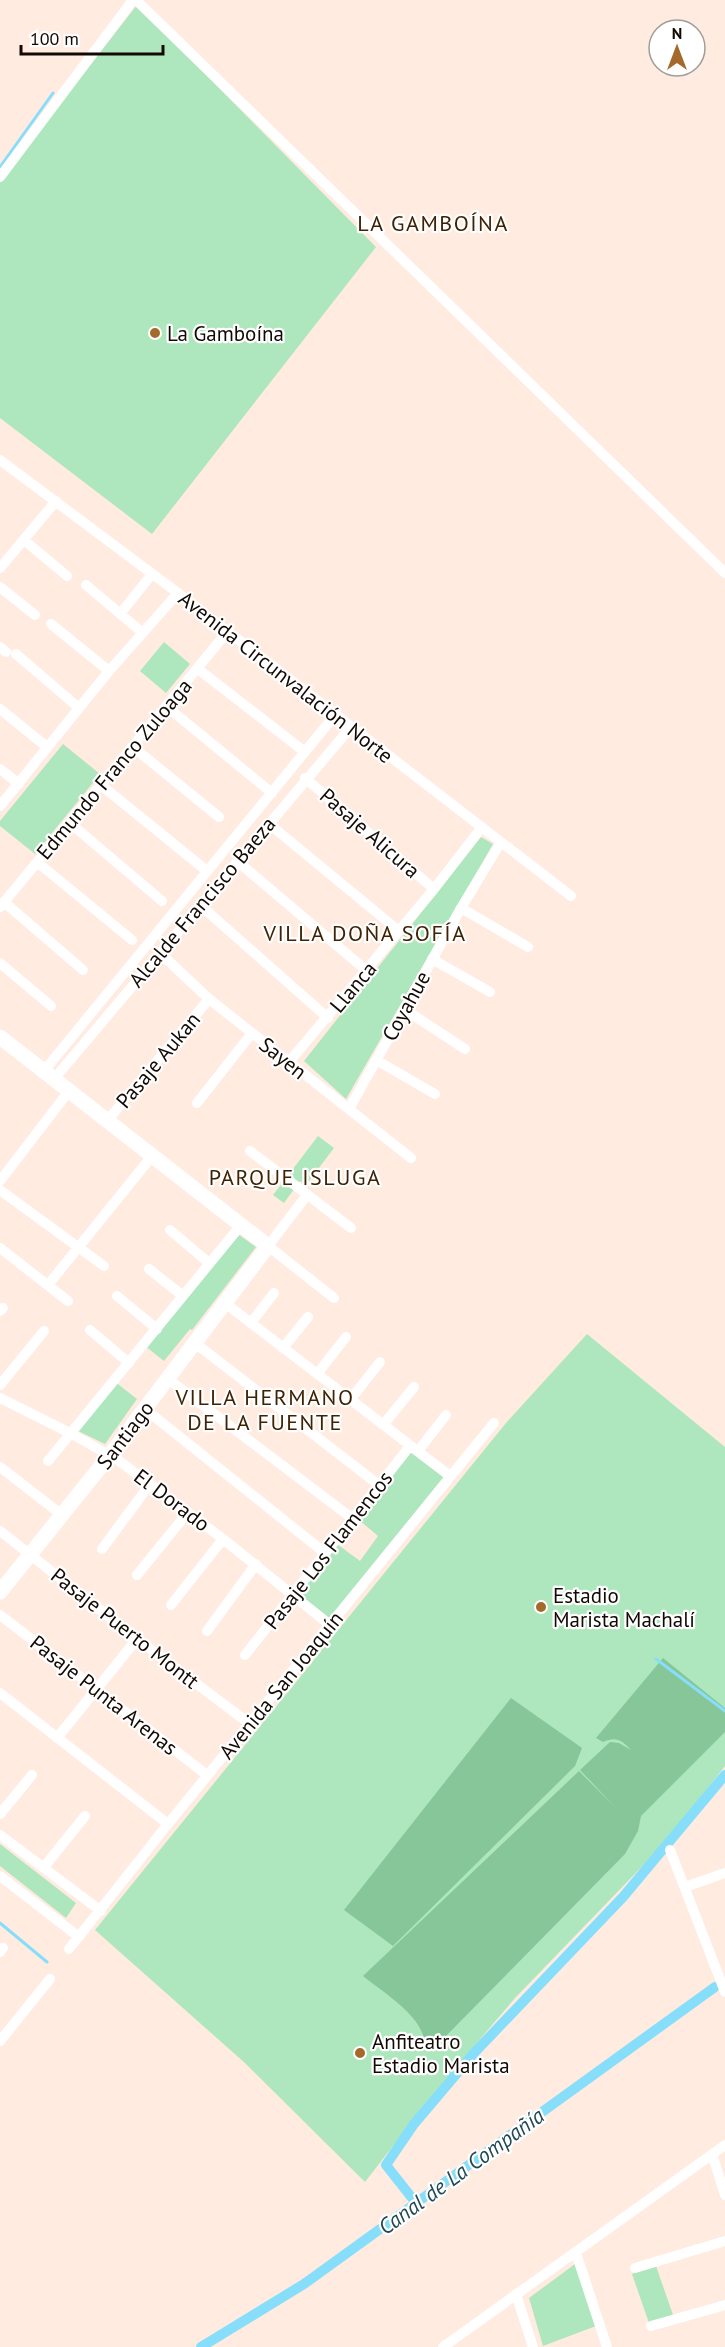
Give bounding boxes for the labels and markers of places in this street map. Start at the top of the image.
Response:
place label: La Gamboína [167,320,284,347]
marker: La Gamboína [148,326,162,340]
place label: Estadio Marista Machalí [553,1582,695,1633]
marker: Estadio Marista Machalí [534,1600,548,1614]
place label: Anfiteatro Estadio Marista [372,2028,510,2079]
marker: Anfiteatro Estadio Marista [353,2046,367,2060]

